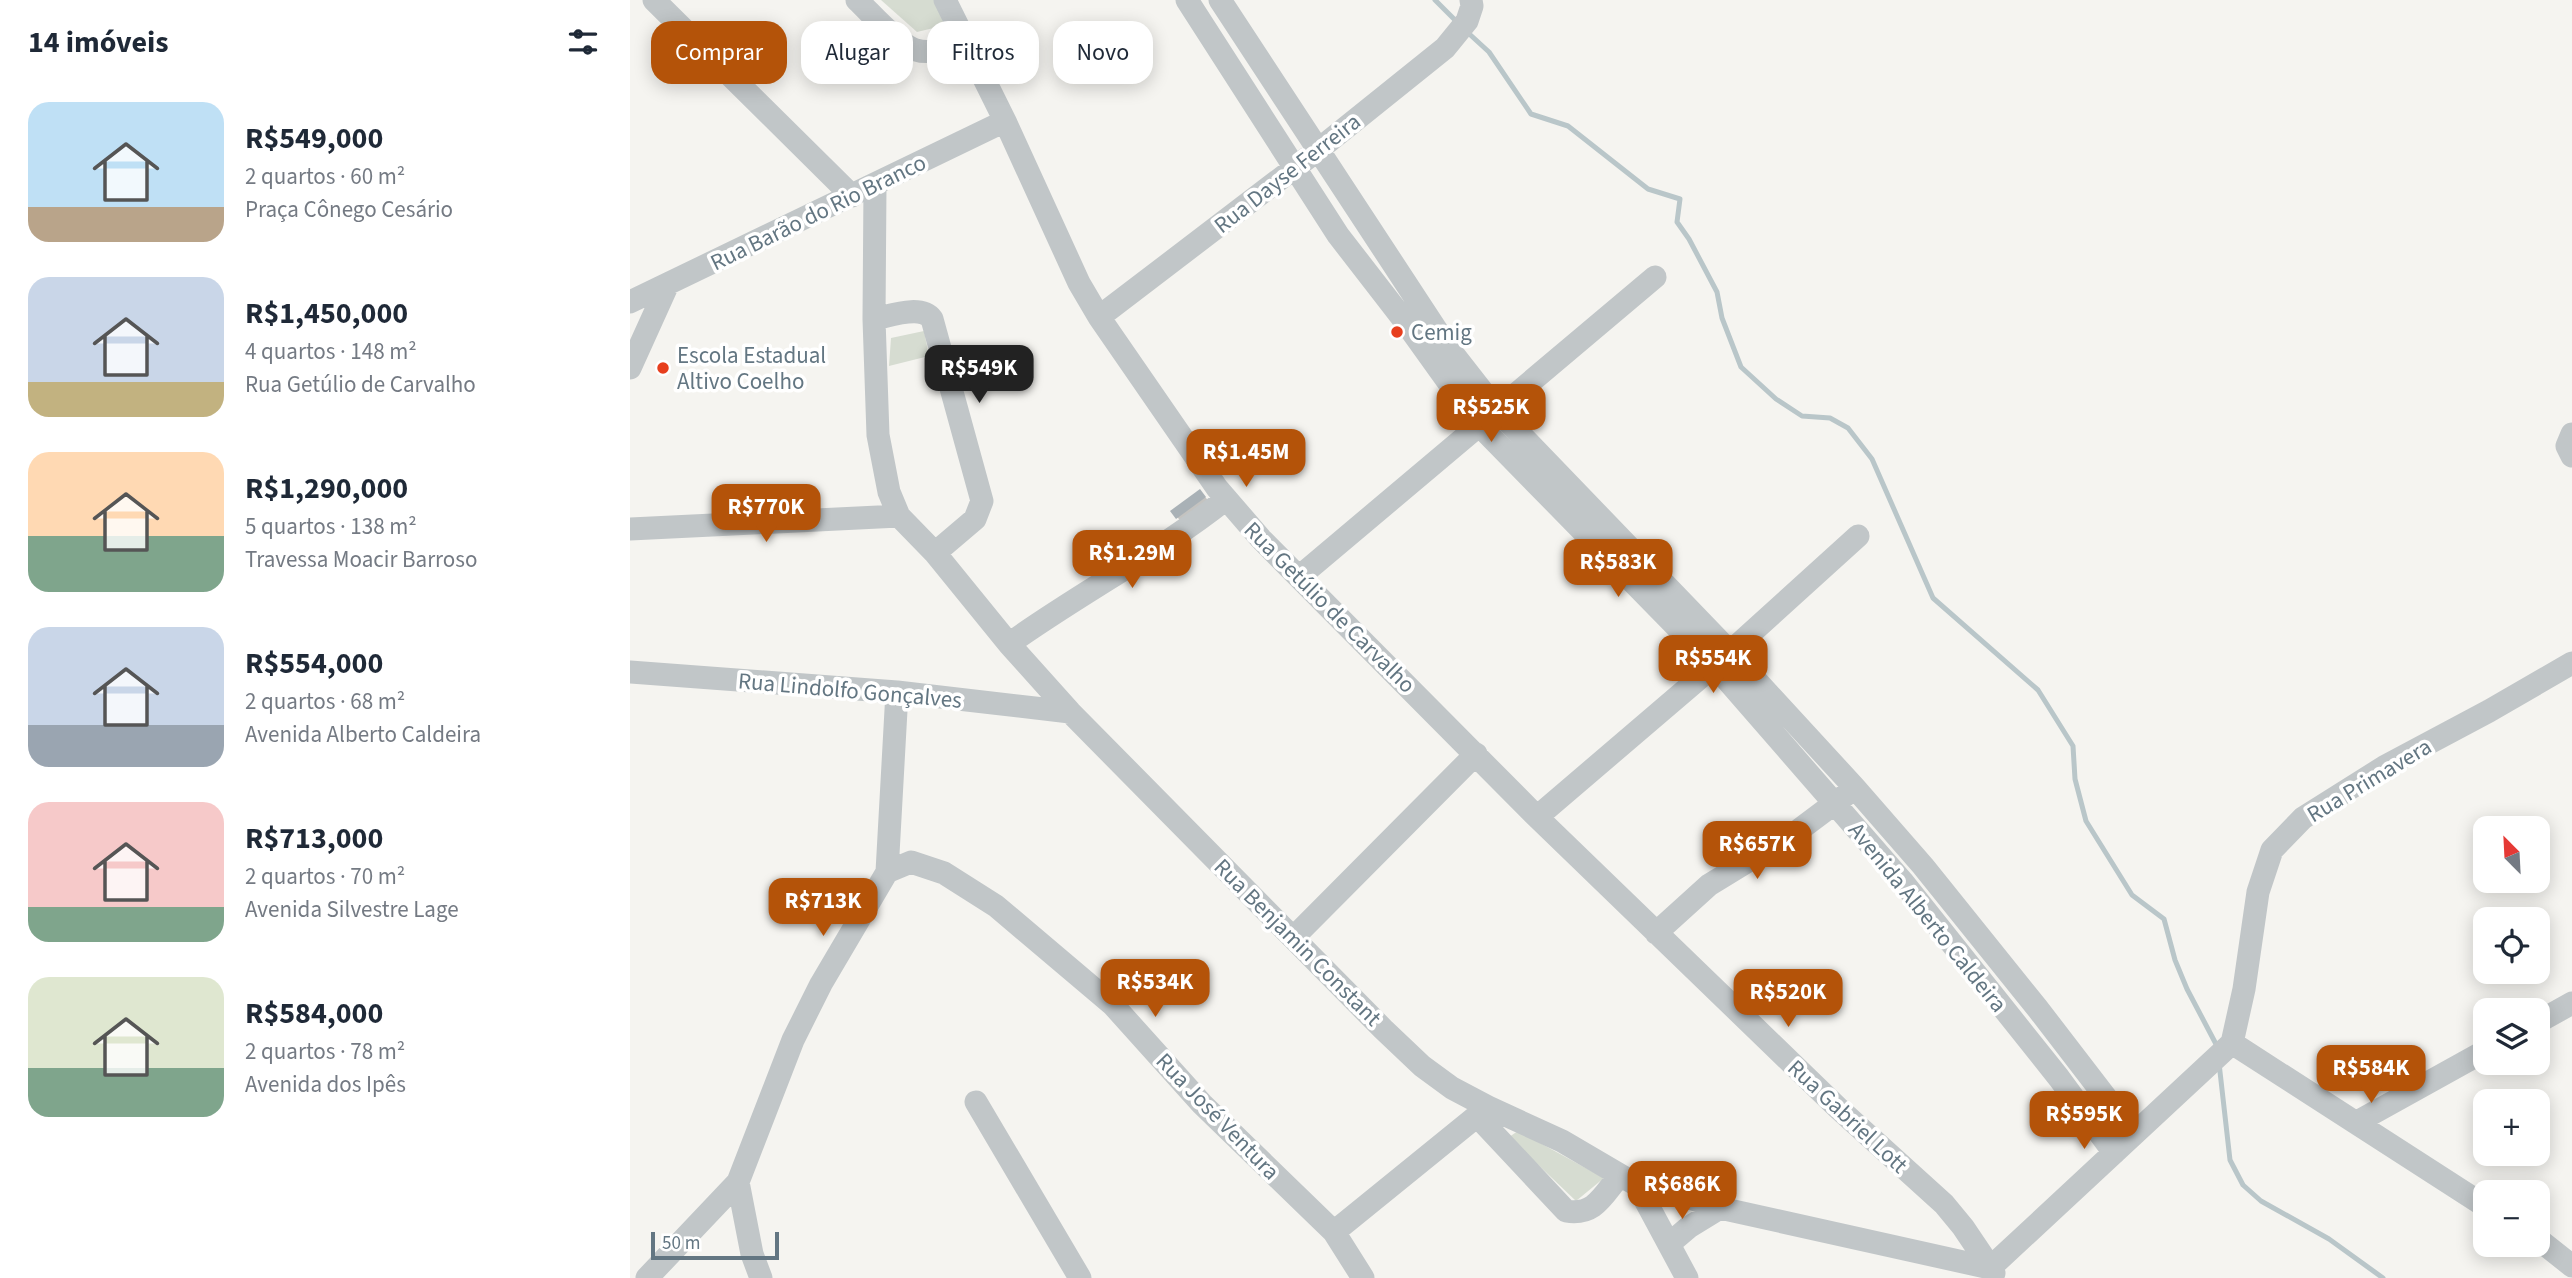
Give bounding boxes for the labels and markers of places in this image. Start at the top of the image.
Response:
place label: Cemig [1411,316,1472,349]
marker: Cemig [1389,324,1405,340]
place label: Escola Estadual Altivo Coelho [677,339,826,398]
pin: R$549K [922,346,1036,405]
marker: Escola Estadual Altivo Coelho [655,360,671,376]
pin: R$525K [1434,384,1548,444]
pin: R$1.45M [1181,430,1311,489]
pin: R$770K [709,484,823,544]
pin: R$1.29M [1067,530,1197,590]
pin: R$583K [1561,540,1675,599]
pin: R$554K [1656,636,1770,695]
pin: R$657K [1700,822,1814,881]
pin: R$713K [766,878,880,938]
pin: R$534K [1098,960,1212,1019]
pin: R$520K [1731,970,1845,1029]
pin: R$584K [2314,1046,2428,1105]
pin: R$595K [2027,1092,2141,1151]
pin: R$686K [1625,1162,1739,1221]

